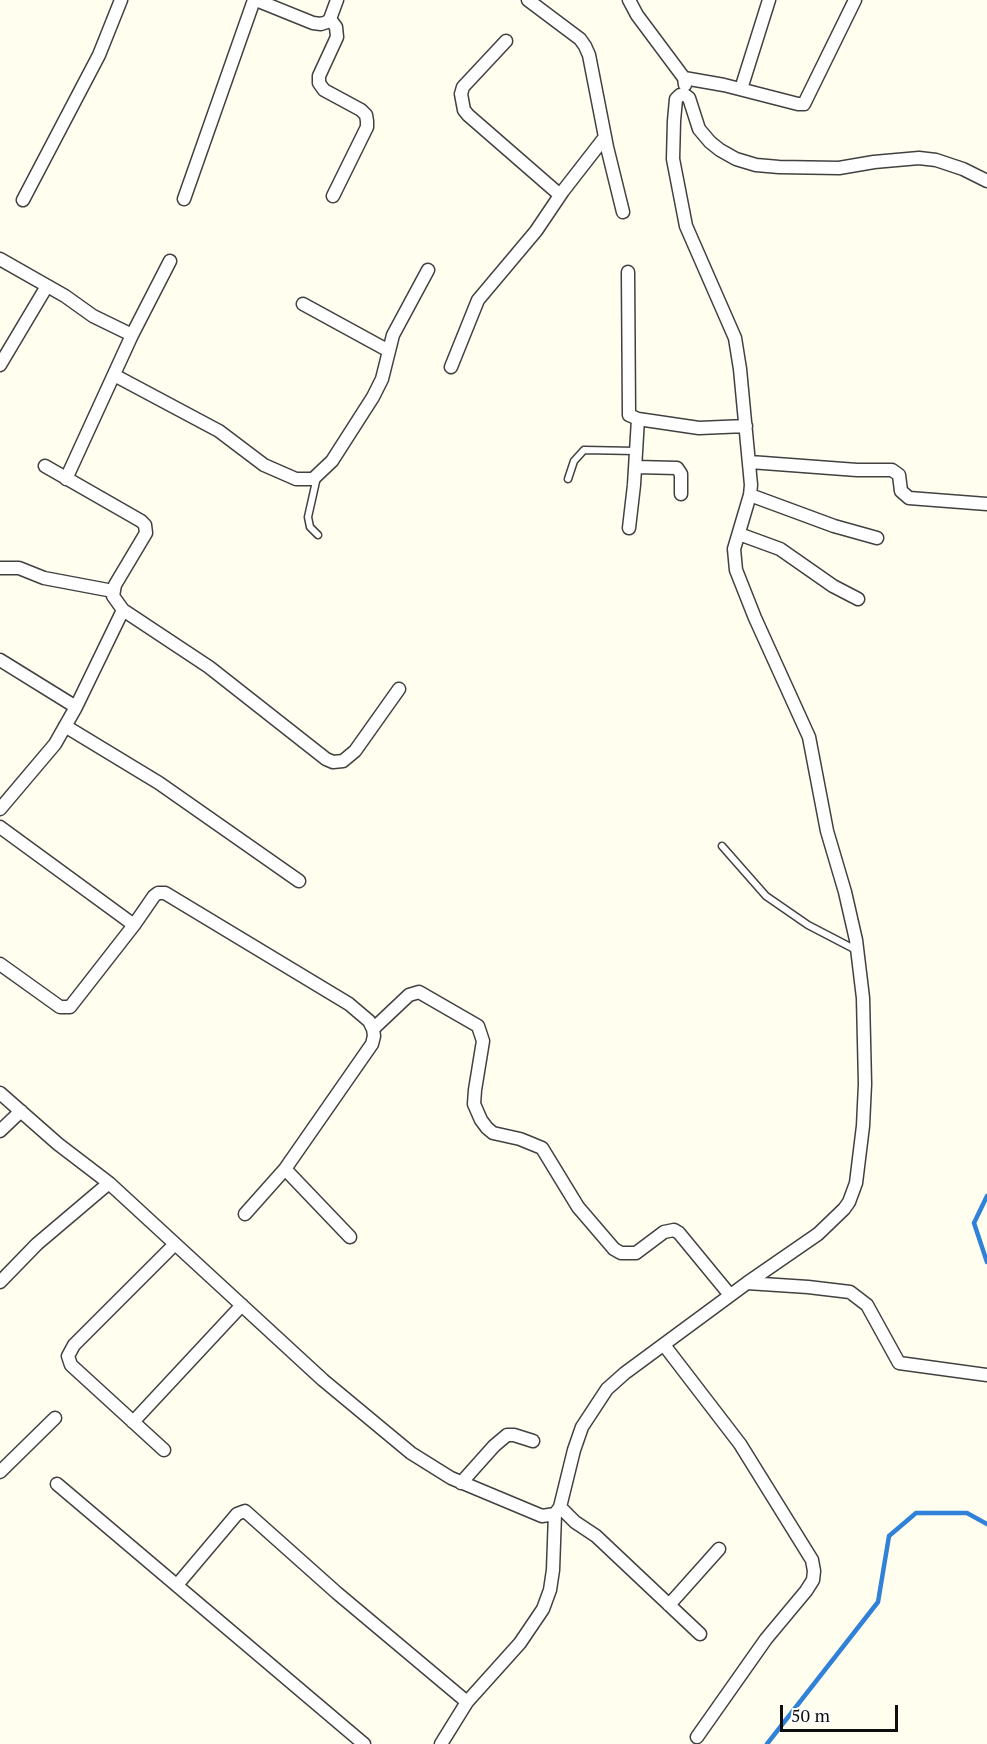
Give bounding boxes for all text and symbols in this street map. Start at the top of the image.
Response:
scale bar [783,1693,902,1731]
text: 50 m [791,1703,830,1727]

